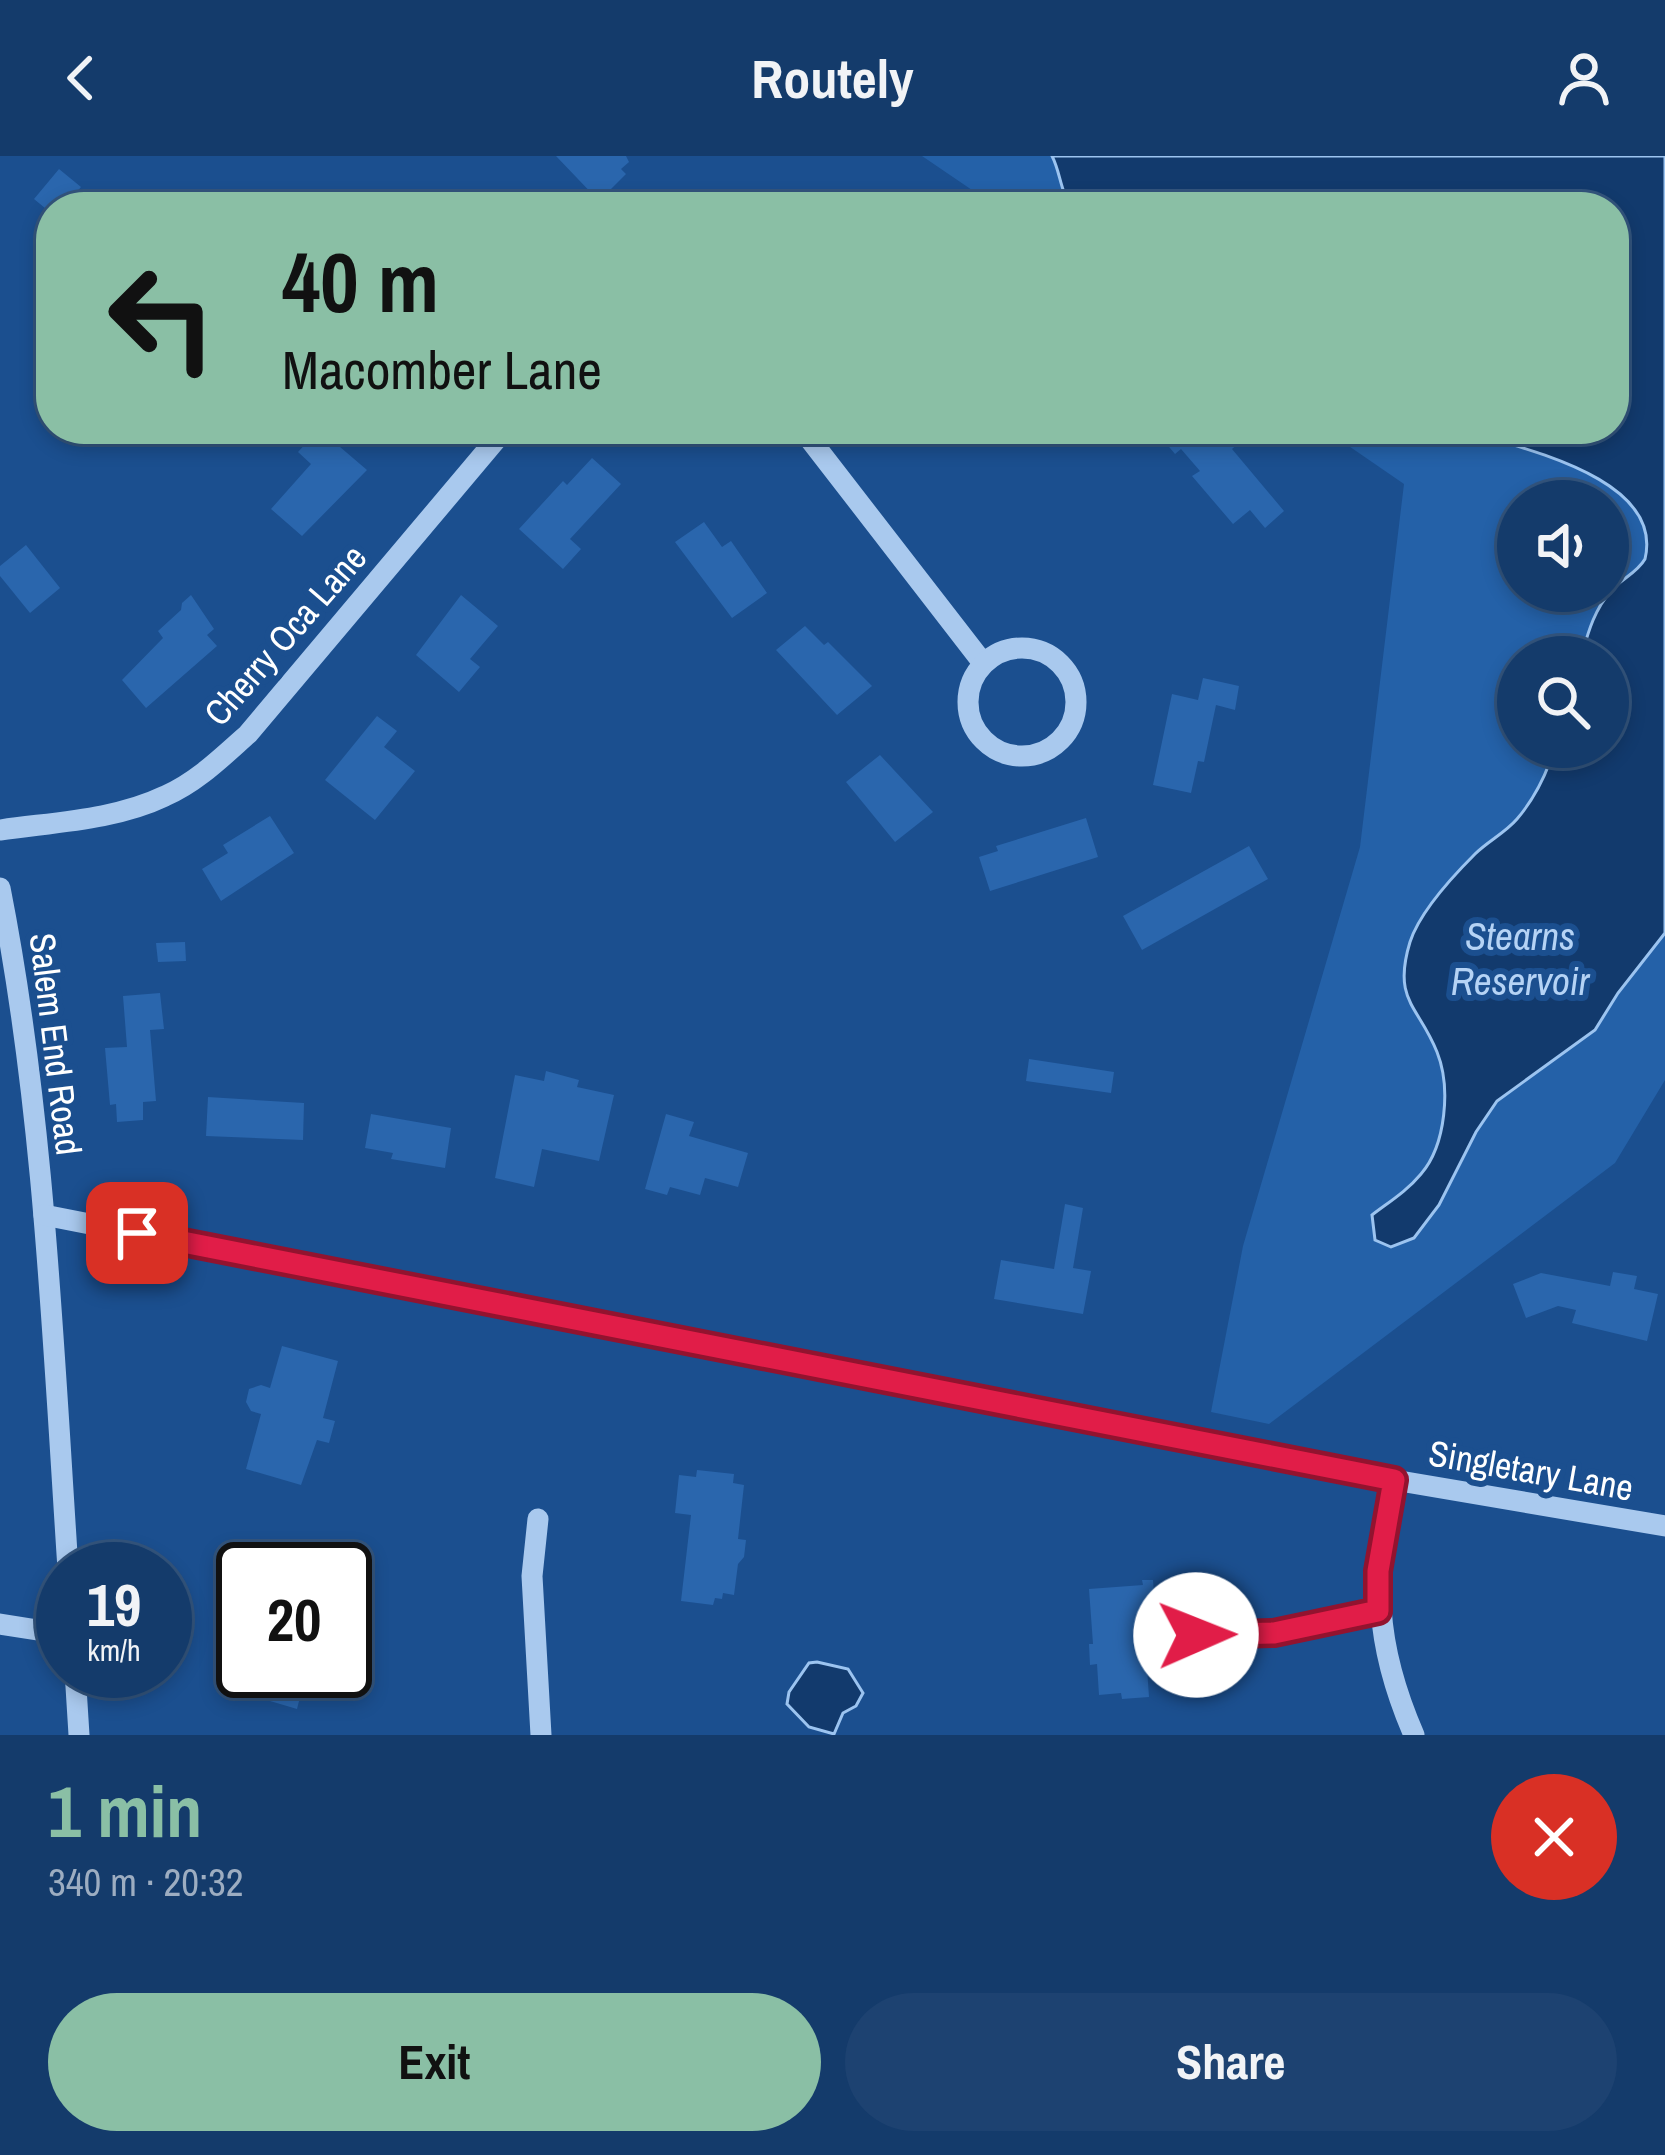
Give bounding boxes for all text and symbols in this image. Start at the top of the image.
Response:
text: Routely [751,42,914,115]
icon: back [48,45,114,111]
icon: person [1551,45,1617,111]
text: 40 m [282,225,439,338]
icon: left [84,240,240,396]
text: Macomber Lane [282,333,602,406]
map controls [1497,480,1629,768]
button: sound [1497,480,1629,612]
street label: Cherry Oca Lane [193,534,377,736]
button: search [1497,636,1629,768]
water label: Stearns Reservoir [1451,910,1591,1007]
street label: Salem End Road [19,930,93,1158]
pin [86,1182,188,1284]
icon: arrive [104,1200,170,1266]
street label: Singletary Lane [1425,1428,1637,1512]
speed limit sign: 20 [216,1542,372,1698]
text: 19 [87,1564,141,1645]
position arrow [1133,1572,1259,1698]
text: km/h [87,1630,141,1670]
text: 1 min [48,1762,202,1859]
button: close [1491,1774,1617,1900]
text: 340 m · 20:32 [48,1856,244,1908]
button: Exit [48,1993,821,2131]
button: Share [845,1993,1617,2131]

